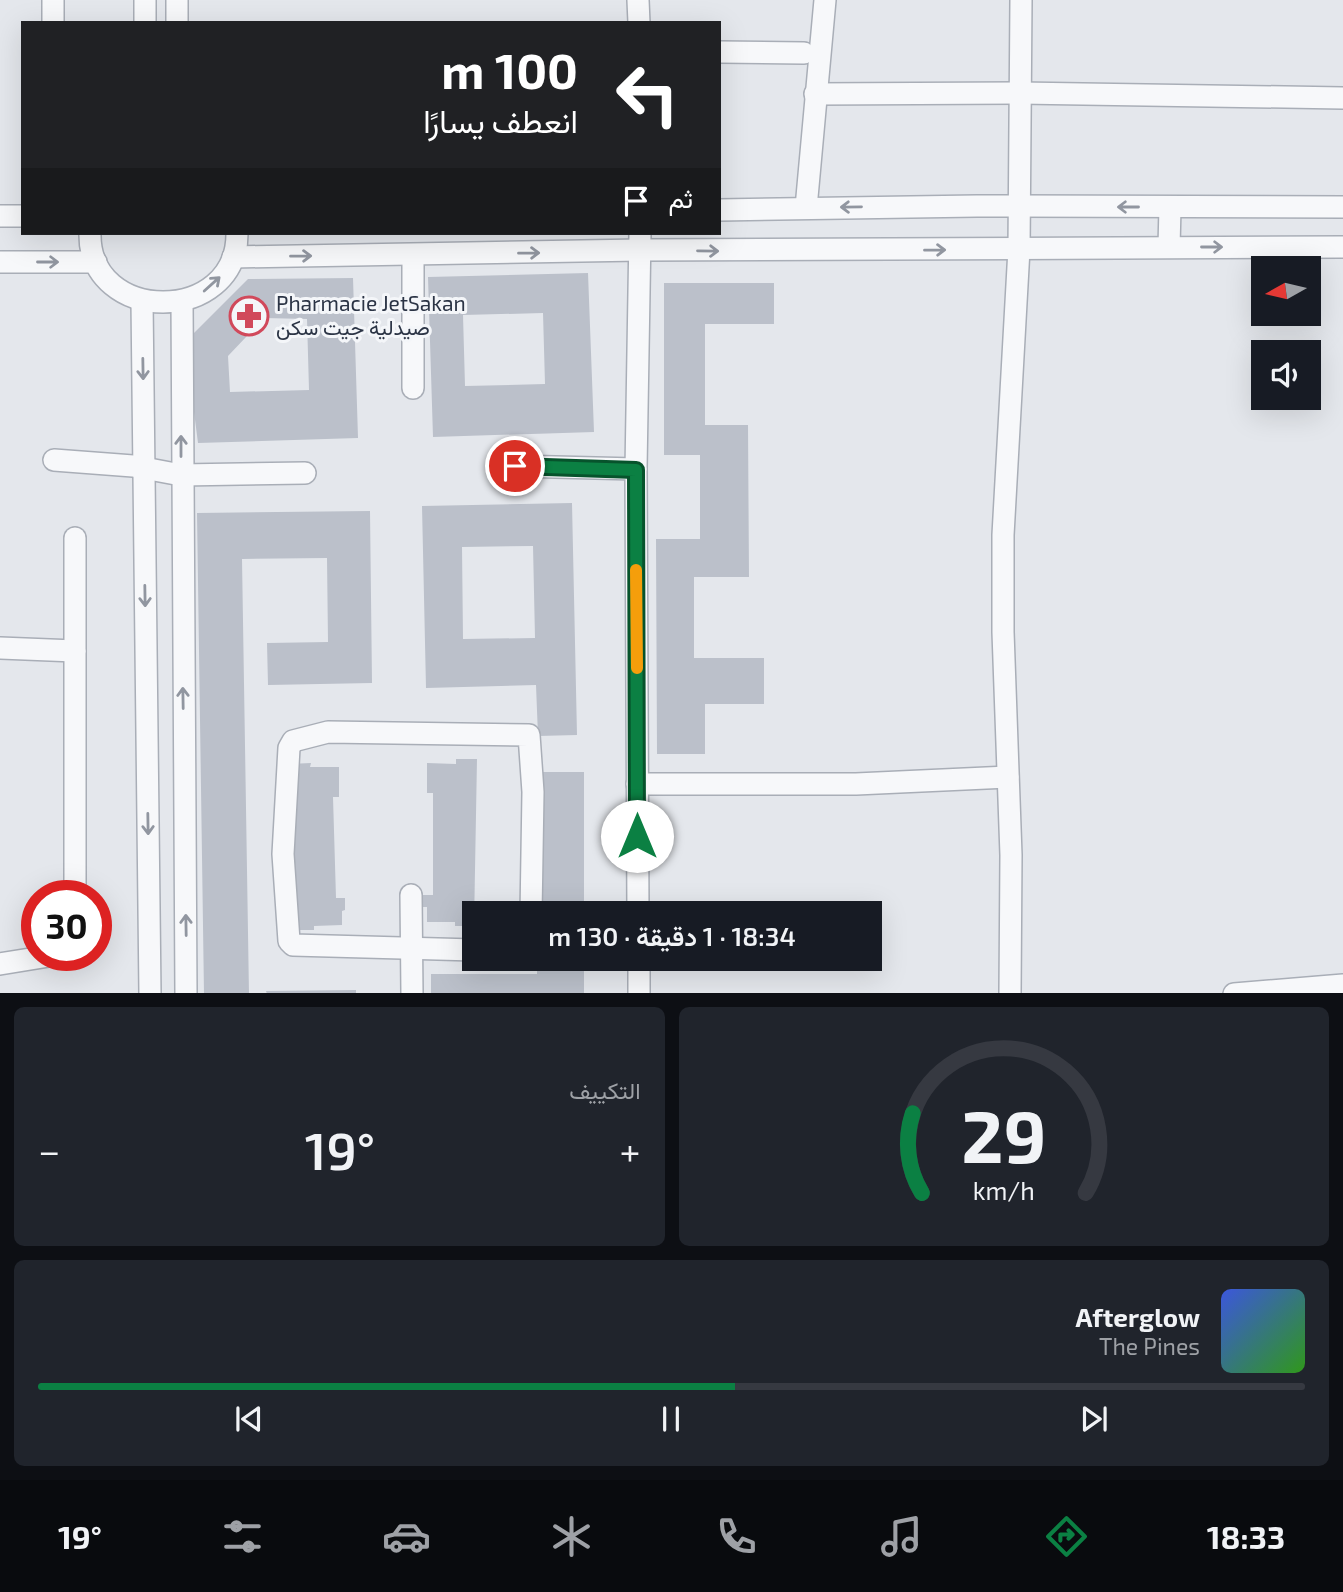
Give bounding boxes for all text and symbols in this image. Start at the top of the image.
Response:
text: 100 m [441,40,578,99]
icon: left [602,49,693,140]
text: انعطف يسارًا [423,101,578,139]
icon: arrive [617,182,655,220]
text: ثم [669,182,693,213]
one-way arrow [1117,200,1140,214]
one-way arrow [840,201,863,214]
one-way arrow [1200,240,1223,254]
one-way arrow [924,243,947,257]
one-way arrow [696,244,719,258]
one-way arrow [517,246,540,259]
one-way arrow [289,249,312,263]
one-way arrow [36,255,59,269]
north arrow [1251,256,1321,326]
map controls [1251,256,1321,410]
one-way arrow [203,276,220,293]
place label: Pharmacie JetSakan صيدلية جيت سكن [276,290,466,340]
pharmacy icon: Pharmacie JetSakan صيدلية جيت سكن [228,295,270,337]
button: sound [1251,340,1321,410]
one-way arrow [136,357,150,380]
one-way arrow [174,435,188,458]
pin [485,436,545,496]
icon: arrive [496,447,534,485]
one-way arrow [138,585,152,608]
one-way arrow [176,687,190,710]
position arrow [600,799,674,873]
one-way arrow [141,812,155,835]
speed limit sign: 30 [21,880,112,971]
one-way arrow [179,914,192,937]
text: 18:34 · 1 دقيقة · 130 m [548,920,796,951]
text: التكييف [569,1076,641,1104]
text: 29 [961,1090,1046,1178]
text: 19° [305,1118,375,1180]
text: − [38,1127,60,1173]
text: + [620,1127,641,1173]
text: km/h [973,1174,1035,1204]
text: Afterglow [1075,1301,1200,1332]
text: The Pines [1099,1332,1200,1360]
icon: previous [230,1400,268,1438]
icon: pause [652,1400,690,1438]
icon: next [1075,1400,1113,1438]
icon: filters [218,1512,267,1561]
icon: car [382,1512,431,1561]
icon: climate [547,1512,596,1561]
icon: phone [712,1512,761,1561]
icon: music [877,1512,926,1561]
icon: directions [1042,1512,1091,1561]
text: 19° [58,1517,102,1555]
text: 18:33 [1207,1517,1285,1555]

